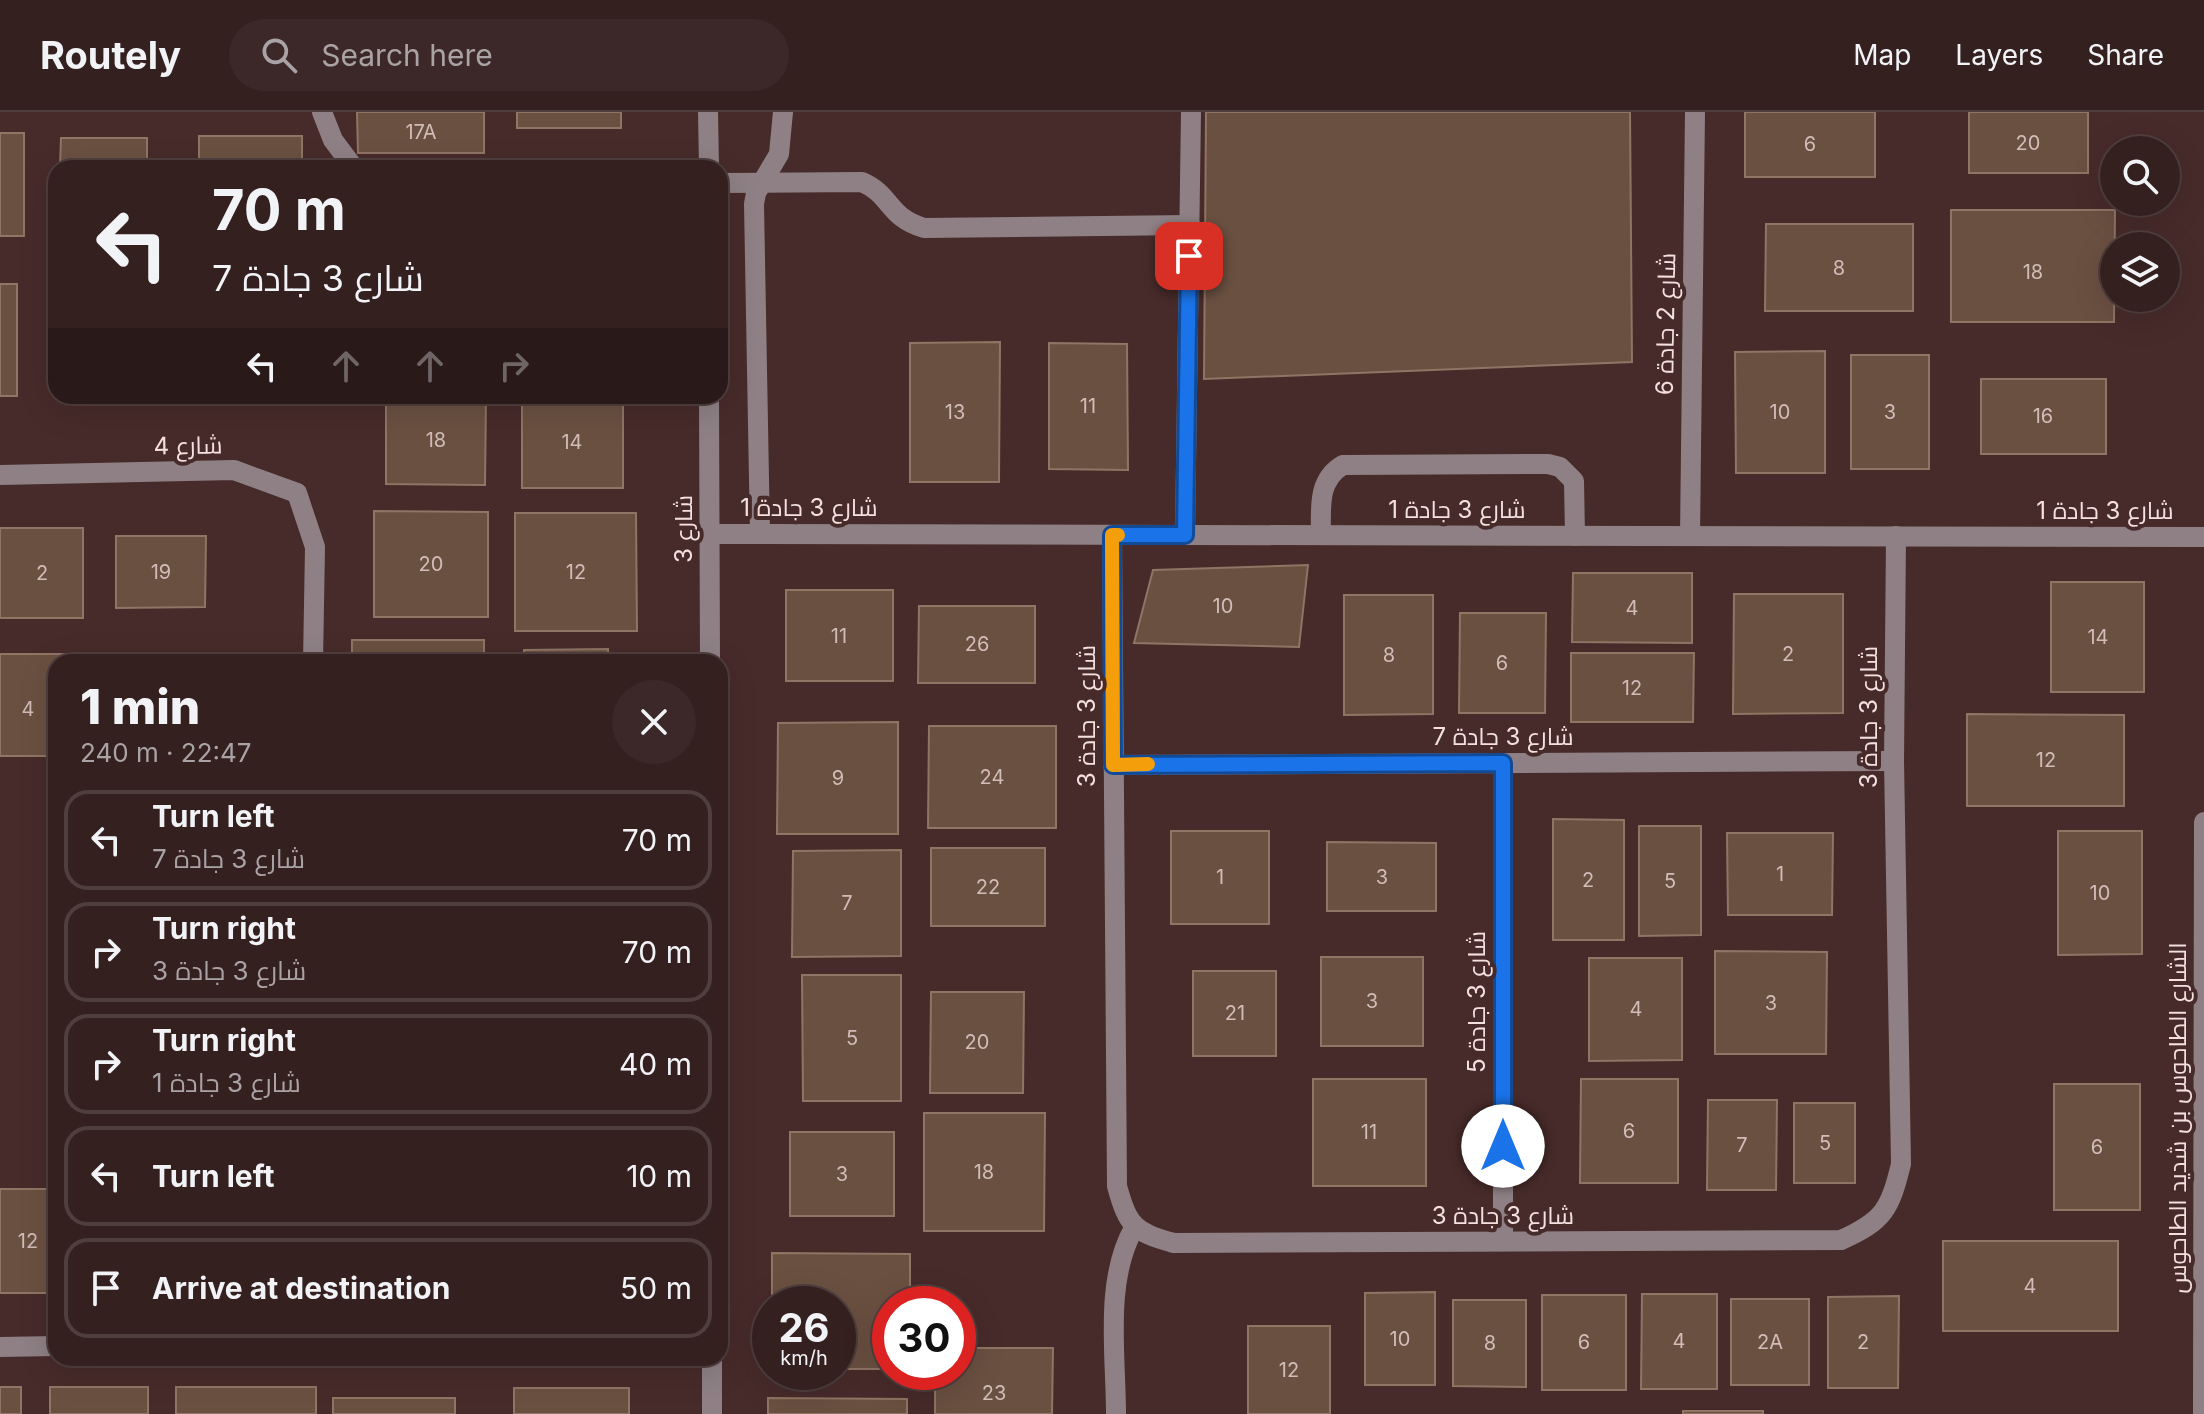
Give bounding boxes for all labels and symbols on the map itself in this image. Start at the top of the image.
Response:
house number: 17A [405,120,437,144]
house number: 20 [2016,131,2040,155]
house number: 6 [1804,132,1816,156]
pin [1155,222,1223,290]
street label: شارع 2 جادة 6 [1650,253,1683,395]
house number: 8 [1833,256,1845,280]
house number: 18 [2023,260,2043,284]
house number: 11 [1080,394,1096,418]
house number: 13 [945,400,965,424]
house number: 10 [1770,400,1790,424]
house number: 3 [1884,400,1896,424]
house number: 16 [2033,404,2053,428]
house number: 18 [426,428,446,452]
street label: شارع 4 [153,430,223,463]
house number: 14 [561,430,583,454]
street label: شارع 3 جادة 1 [740,493,878,524]
street label: شارع 3 [669,495,700,563]
street label: شارع 3 جادة 1 [1388,495,1526,526]
street label: شارع 3 جادة 1 [2036,496,2174,527]
house number: 20 [419,552,443,576]
house number: 19 [151,560,171,584]
house number: 12 [566,560,586,584]
house number: 2 [36,561,48,585]
house number: 10 [1213,594,1233,618]
house number: 4 [1626,596,1638,620]
house number: 11 [831,624,847,648]
house number: 14 [2087,625,2109,649]
house number: 26 [965,632,989,656]
house number: 2 [1782,642,1794,666]
house number: 8 [1383,643,1395,667]
street label: شارع 3 جادة 3 [1072,645,1103,787]
street label: شارع 3 جادة 3 [1854,646,1885,788]
house number: 6 [1496,651,1508,675]
house number: 12 [1622,676,1642,700]
house number: 4 [22,697,34,721]
street label: شارع 3 جادة 7 [1432,722,1574,753]
house number: 12 [2036,748,2056,772]
house number: 24 [980,765,1004,789]
house number: 9 [832,766,844,790]
house number: 1 [1776,862,1784,886]
house number: 1 [1216,865,1224,889]
house number: 3 [1376,865,1388,889]
house number: 2 [1582,868,1594,892]
house number: 5 [1664,869,1676,893]
house number: 22 [976,875,1000,899]
house number: 10 [2090,881,2110,905]
house number: 7 [841,891,853,915]
street label: شارع 3 جادة 5 [1462,931,1493,1073]
street label: الشارع الطاحوس بن شديد الطاحوس [2163,942,2194,1294]
house number: 3 [1366,989,1378,1013]
house number: 3 [1765,991,1777,1015]
house number: 4 [1630,997,1642,1021]
house number: 21 [1225,1001,1245,1025]
house number: 5 [846,1026,858,1050]
house number: 20 [965,1030,989,1054]
position arrow [1461,1104,1545,1188]
house number: 6 [1623,1119,1635,1143]
house number: 11 [1361,1120,1377,1144]
house number: 5 [1819,1131,1831,1155]
house number: 7 [1736,1133,1748,1157]
house number: 6 [2091,1135,2103,1159]
house number: 18 [974,1160,994,1184]
house number: 3 [836,1162,848,1186]
street label: شارع 3 جادة 3 [1432,1201,1574,1232]
house number: 12 [18,1229,38,1253]
house number: 4 [2024,1274,2036,1298]
speed limit sign: 30 [872,1286,976,1390]
house number: 10 [1390,1327,1410,1351]
house number: 4 [1673,1329,1685,1353]
house number: 6 [1578,1330,1590,1354]
house number: 2A [1757,1330,1783,1354]
house number: 2 [1857,1330,1869,1354]
house number: 8 [1484,1331,1496,1355]
house number: 12 [1279,1358,1299,1382]
house number: 23 [982,1381,1006,1405]

